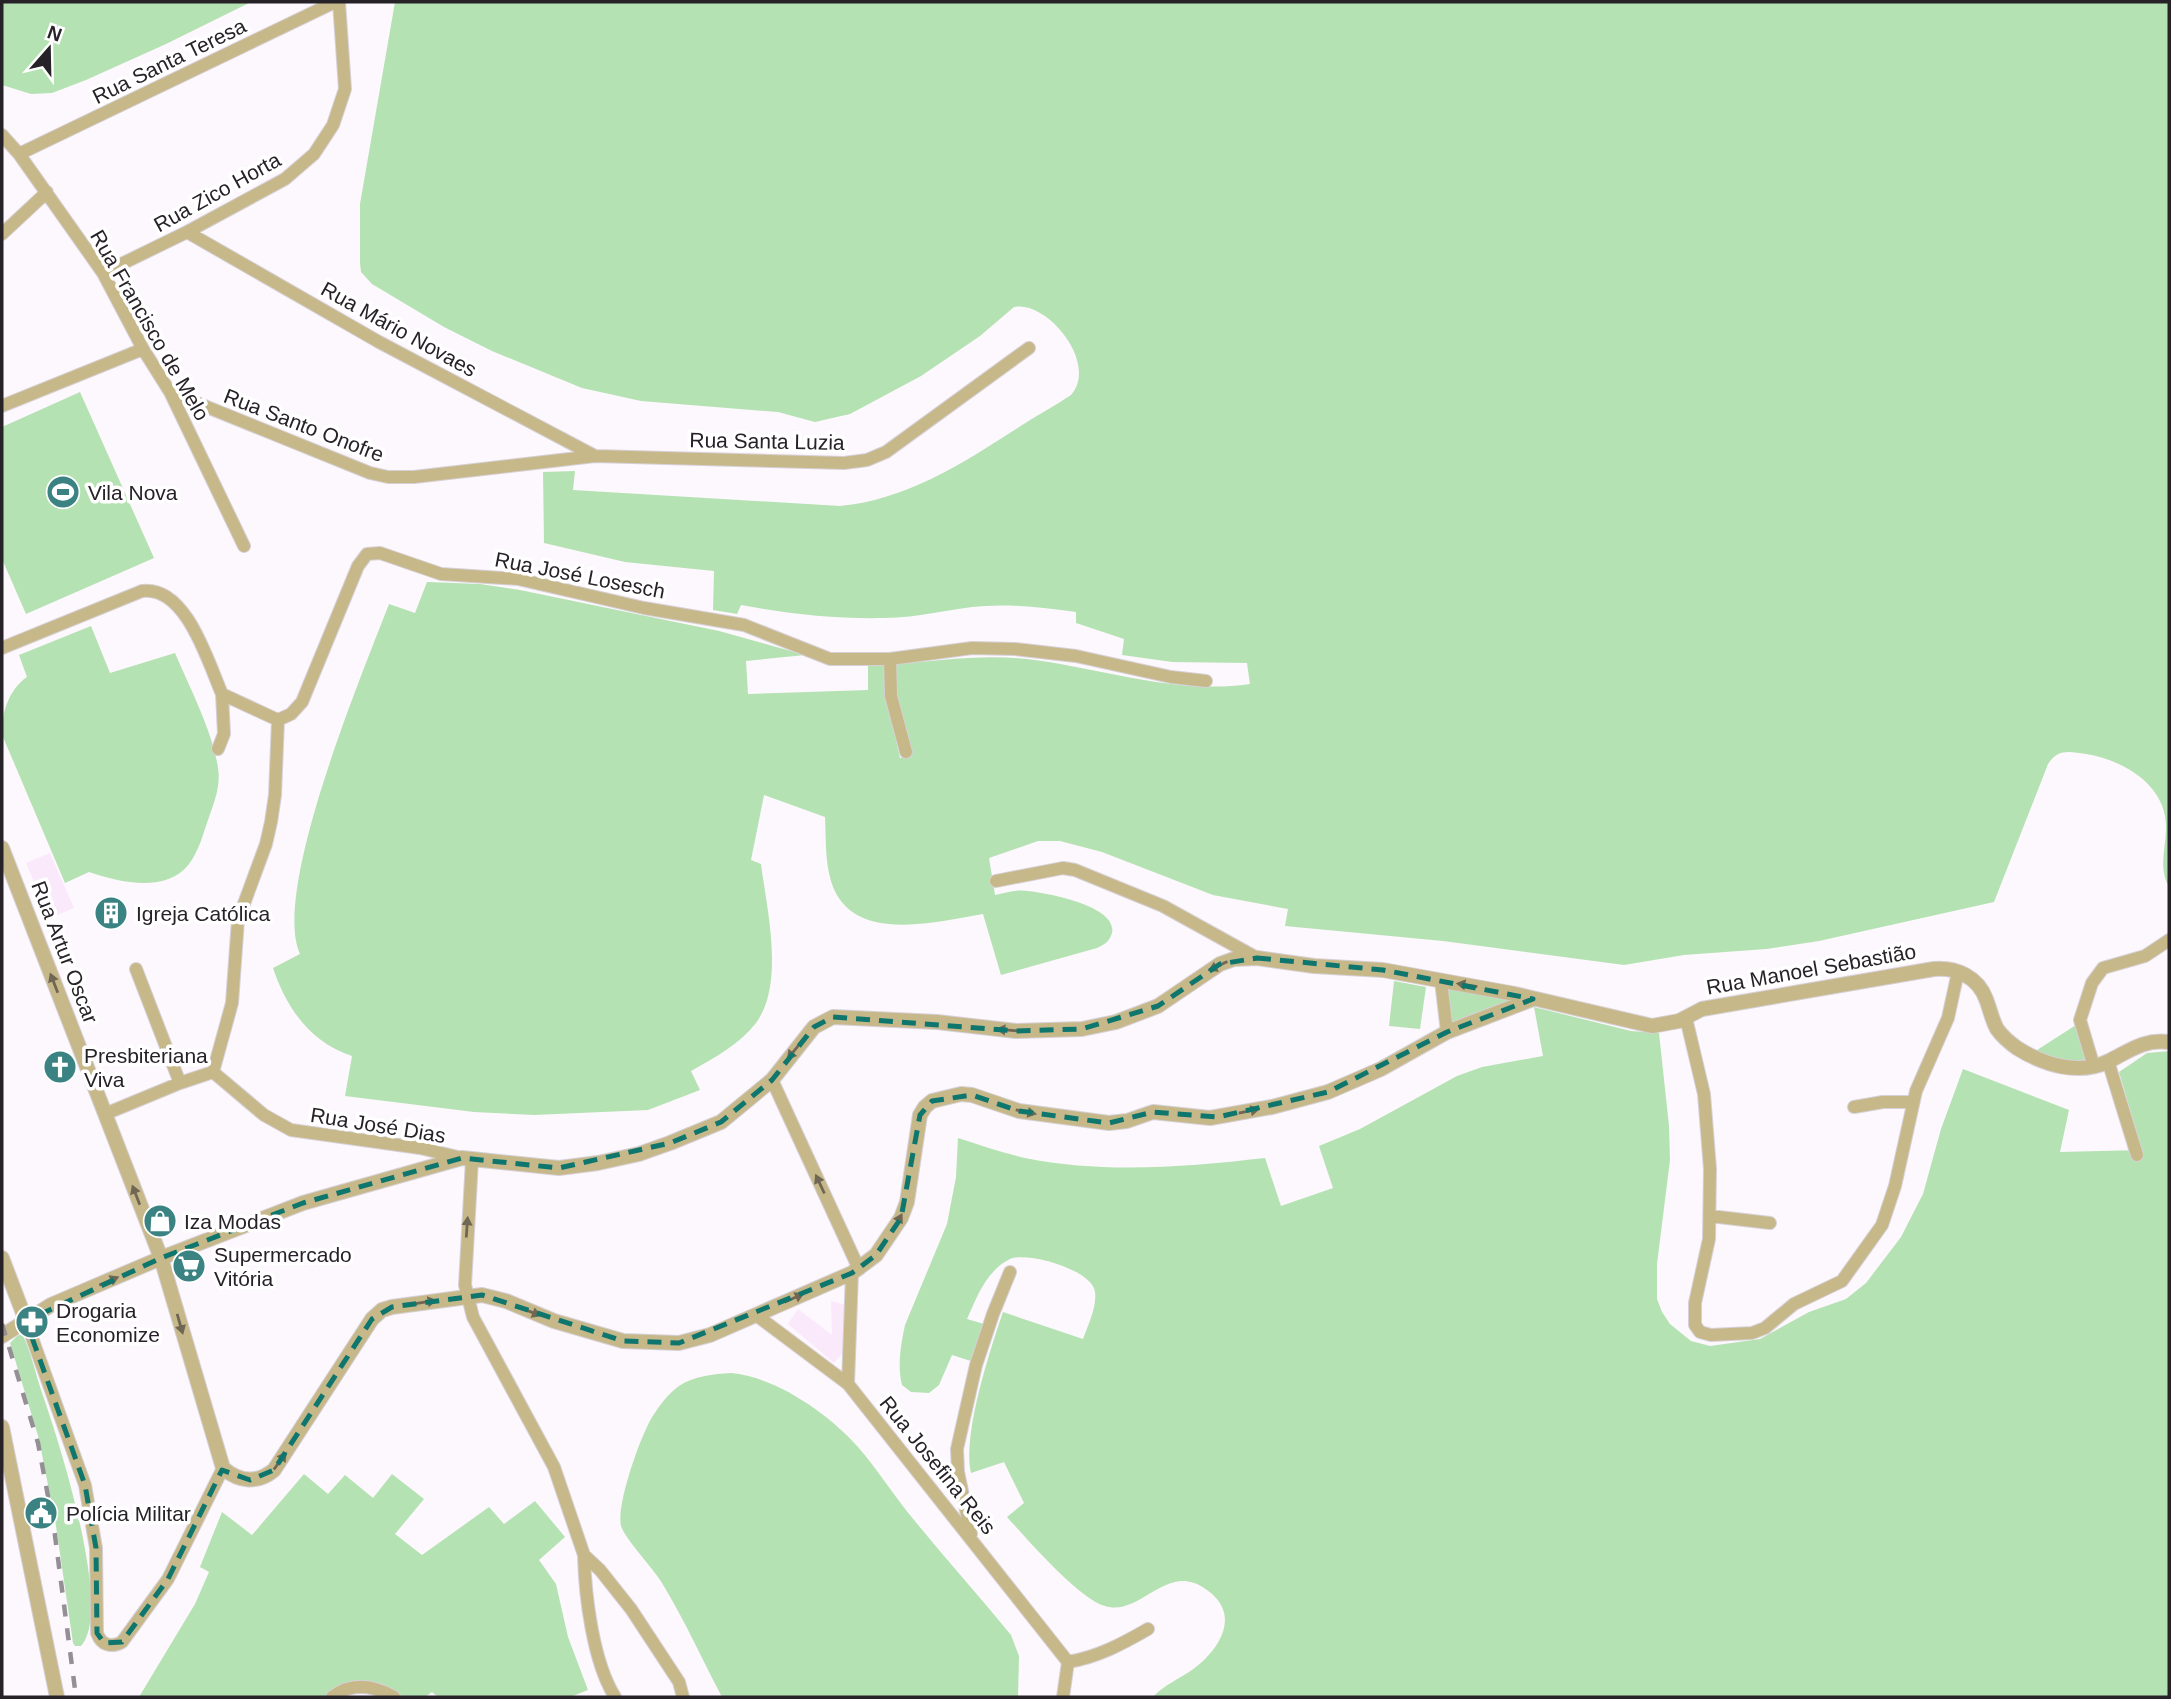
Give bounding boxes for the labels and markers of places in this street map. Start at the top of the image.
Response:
sports icon: Vila Nova [44,473,82,511]
place label: Vila Nova [88,481,178,504]
building icon: Igreja Católica [92,894,130,932]
place label: Igreja Católica [136,902,271,925]
place label: Presbiteriana Viva [84,1044,208,1091]
church icon: Presbiteriana Viva [41,1048,79,1086]
shop icon: Iza Modas [141,1202,179,1240]
place label: Iza Modas [184,1210,281,1233]
place label: Supermercado Vitória [214,1243,352,1290]
supermarket icon: Supermercado Vitória [170,1247,208,1285]
place label: Drogaria Economize [56,1299,160,1346]
pharmacy icon: Drogaria Economize [13,1303,51,1341]
public building icon: Polícia Militar [22,1494,60,1532]
place label: Polícia Militar [66,1502,191,1525]

